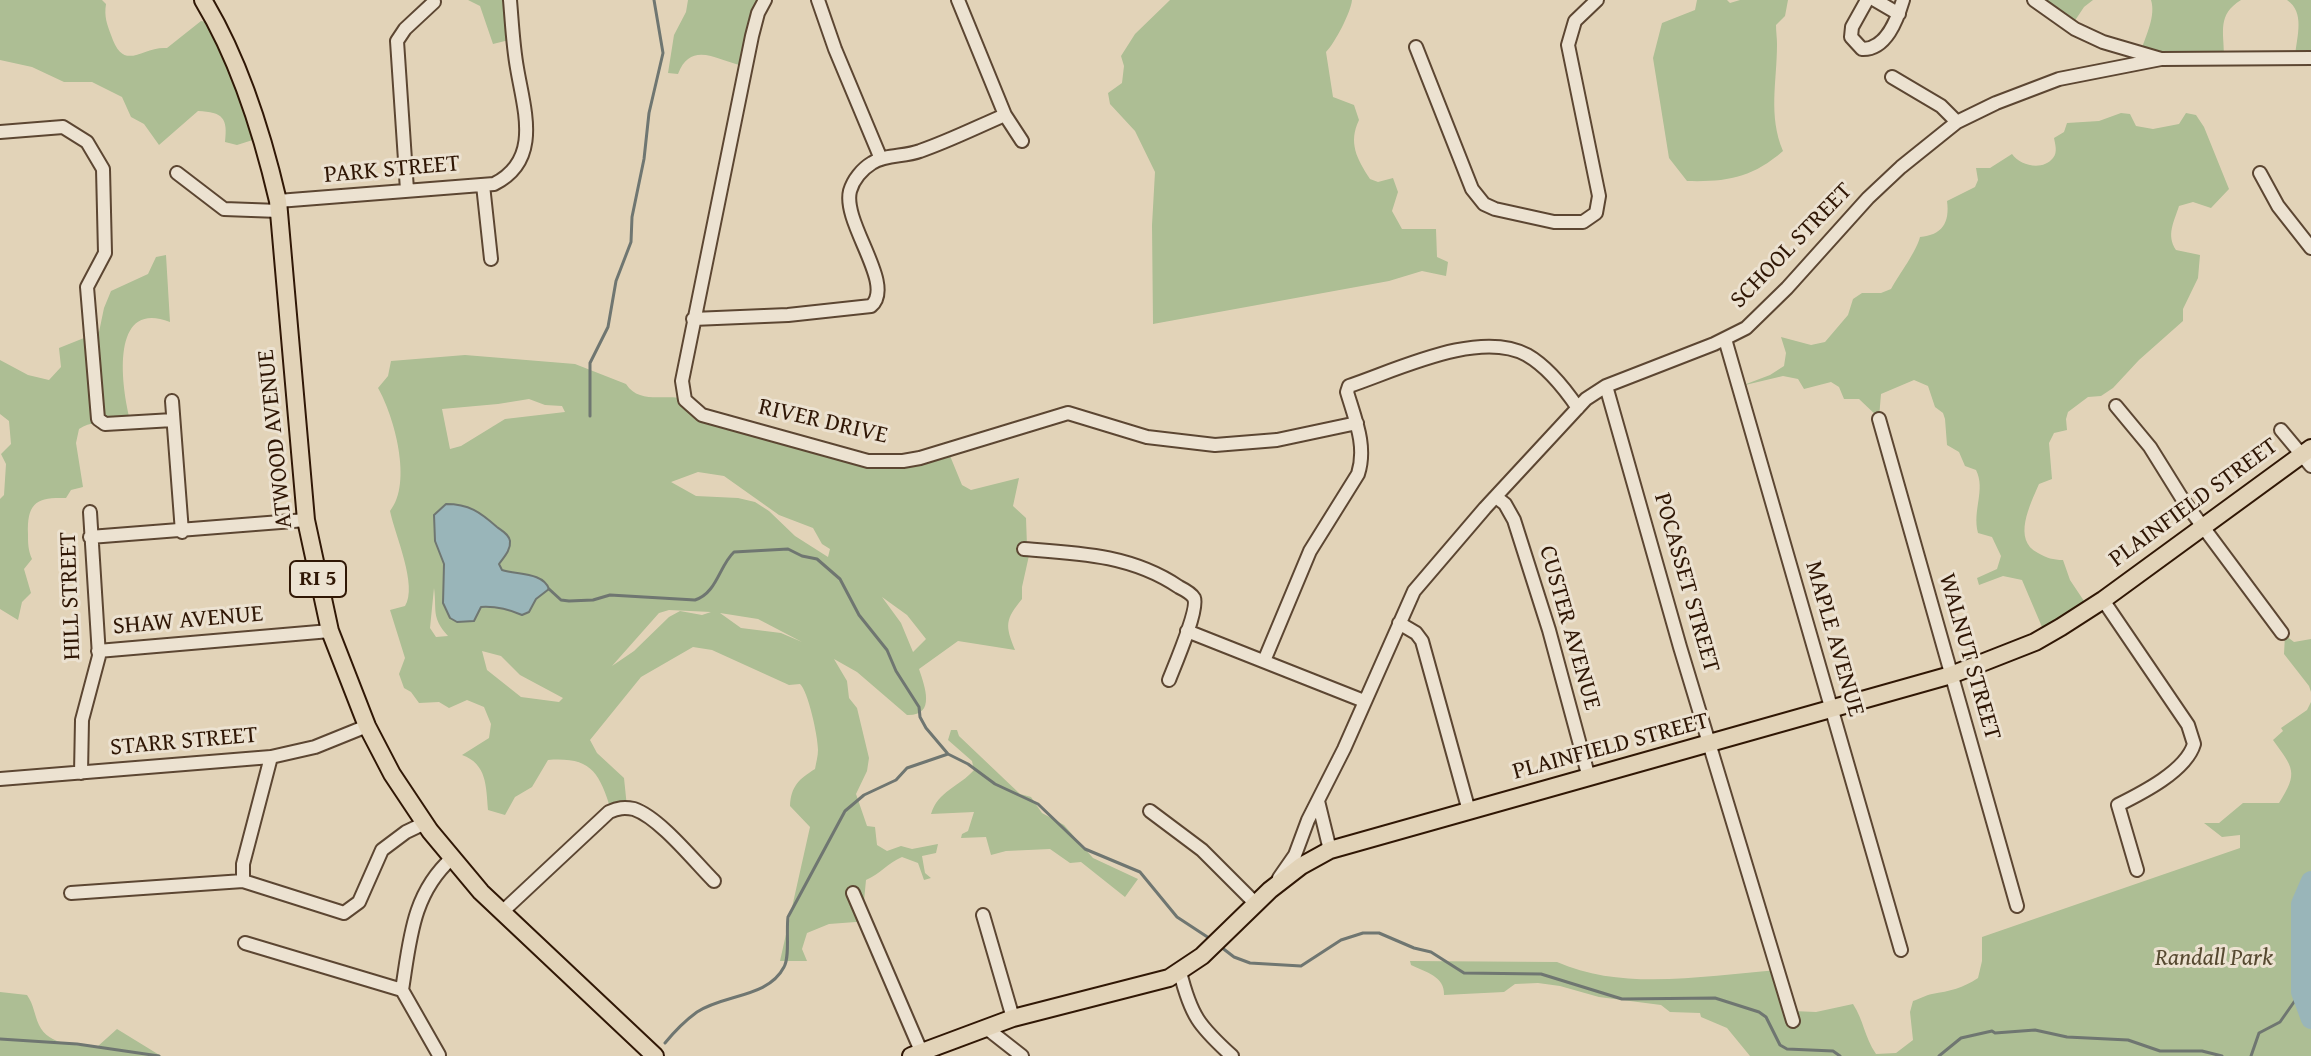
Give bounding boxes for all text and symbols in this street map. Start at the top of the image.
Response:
street label: PARK STREET [323,150,461,190]
street label: SCHOOL STREET [1725,177,1859,315]
street label: ATWOOD AVENUE [252,348,300,530]
street label: RIVER DRIVE [756,393,890,451]
street label: PLAINFIELD STREET [2104,432,2284,574]
street label: POCASSET STREET [1647,490,1725,676]
street label: HILL STREET [54,531,88,661]
street label: CUSTER AVENUE [1532,543,1606,713]
street label: MAPLE AVENUE [1798,558,1870,720]
road number: RI 5 [290,561,346,597]
street label: WALNUT STREET [1931,570,2007,744]
street label: SHAW AVENUE [112,600,264,642]
street label: PLAINFIELD STREET [1510,707,1712,787]
street label: STARR STREET [109,721,259,763]
park label: Randall Park [2155,945,2273,973]

